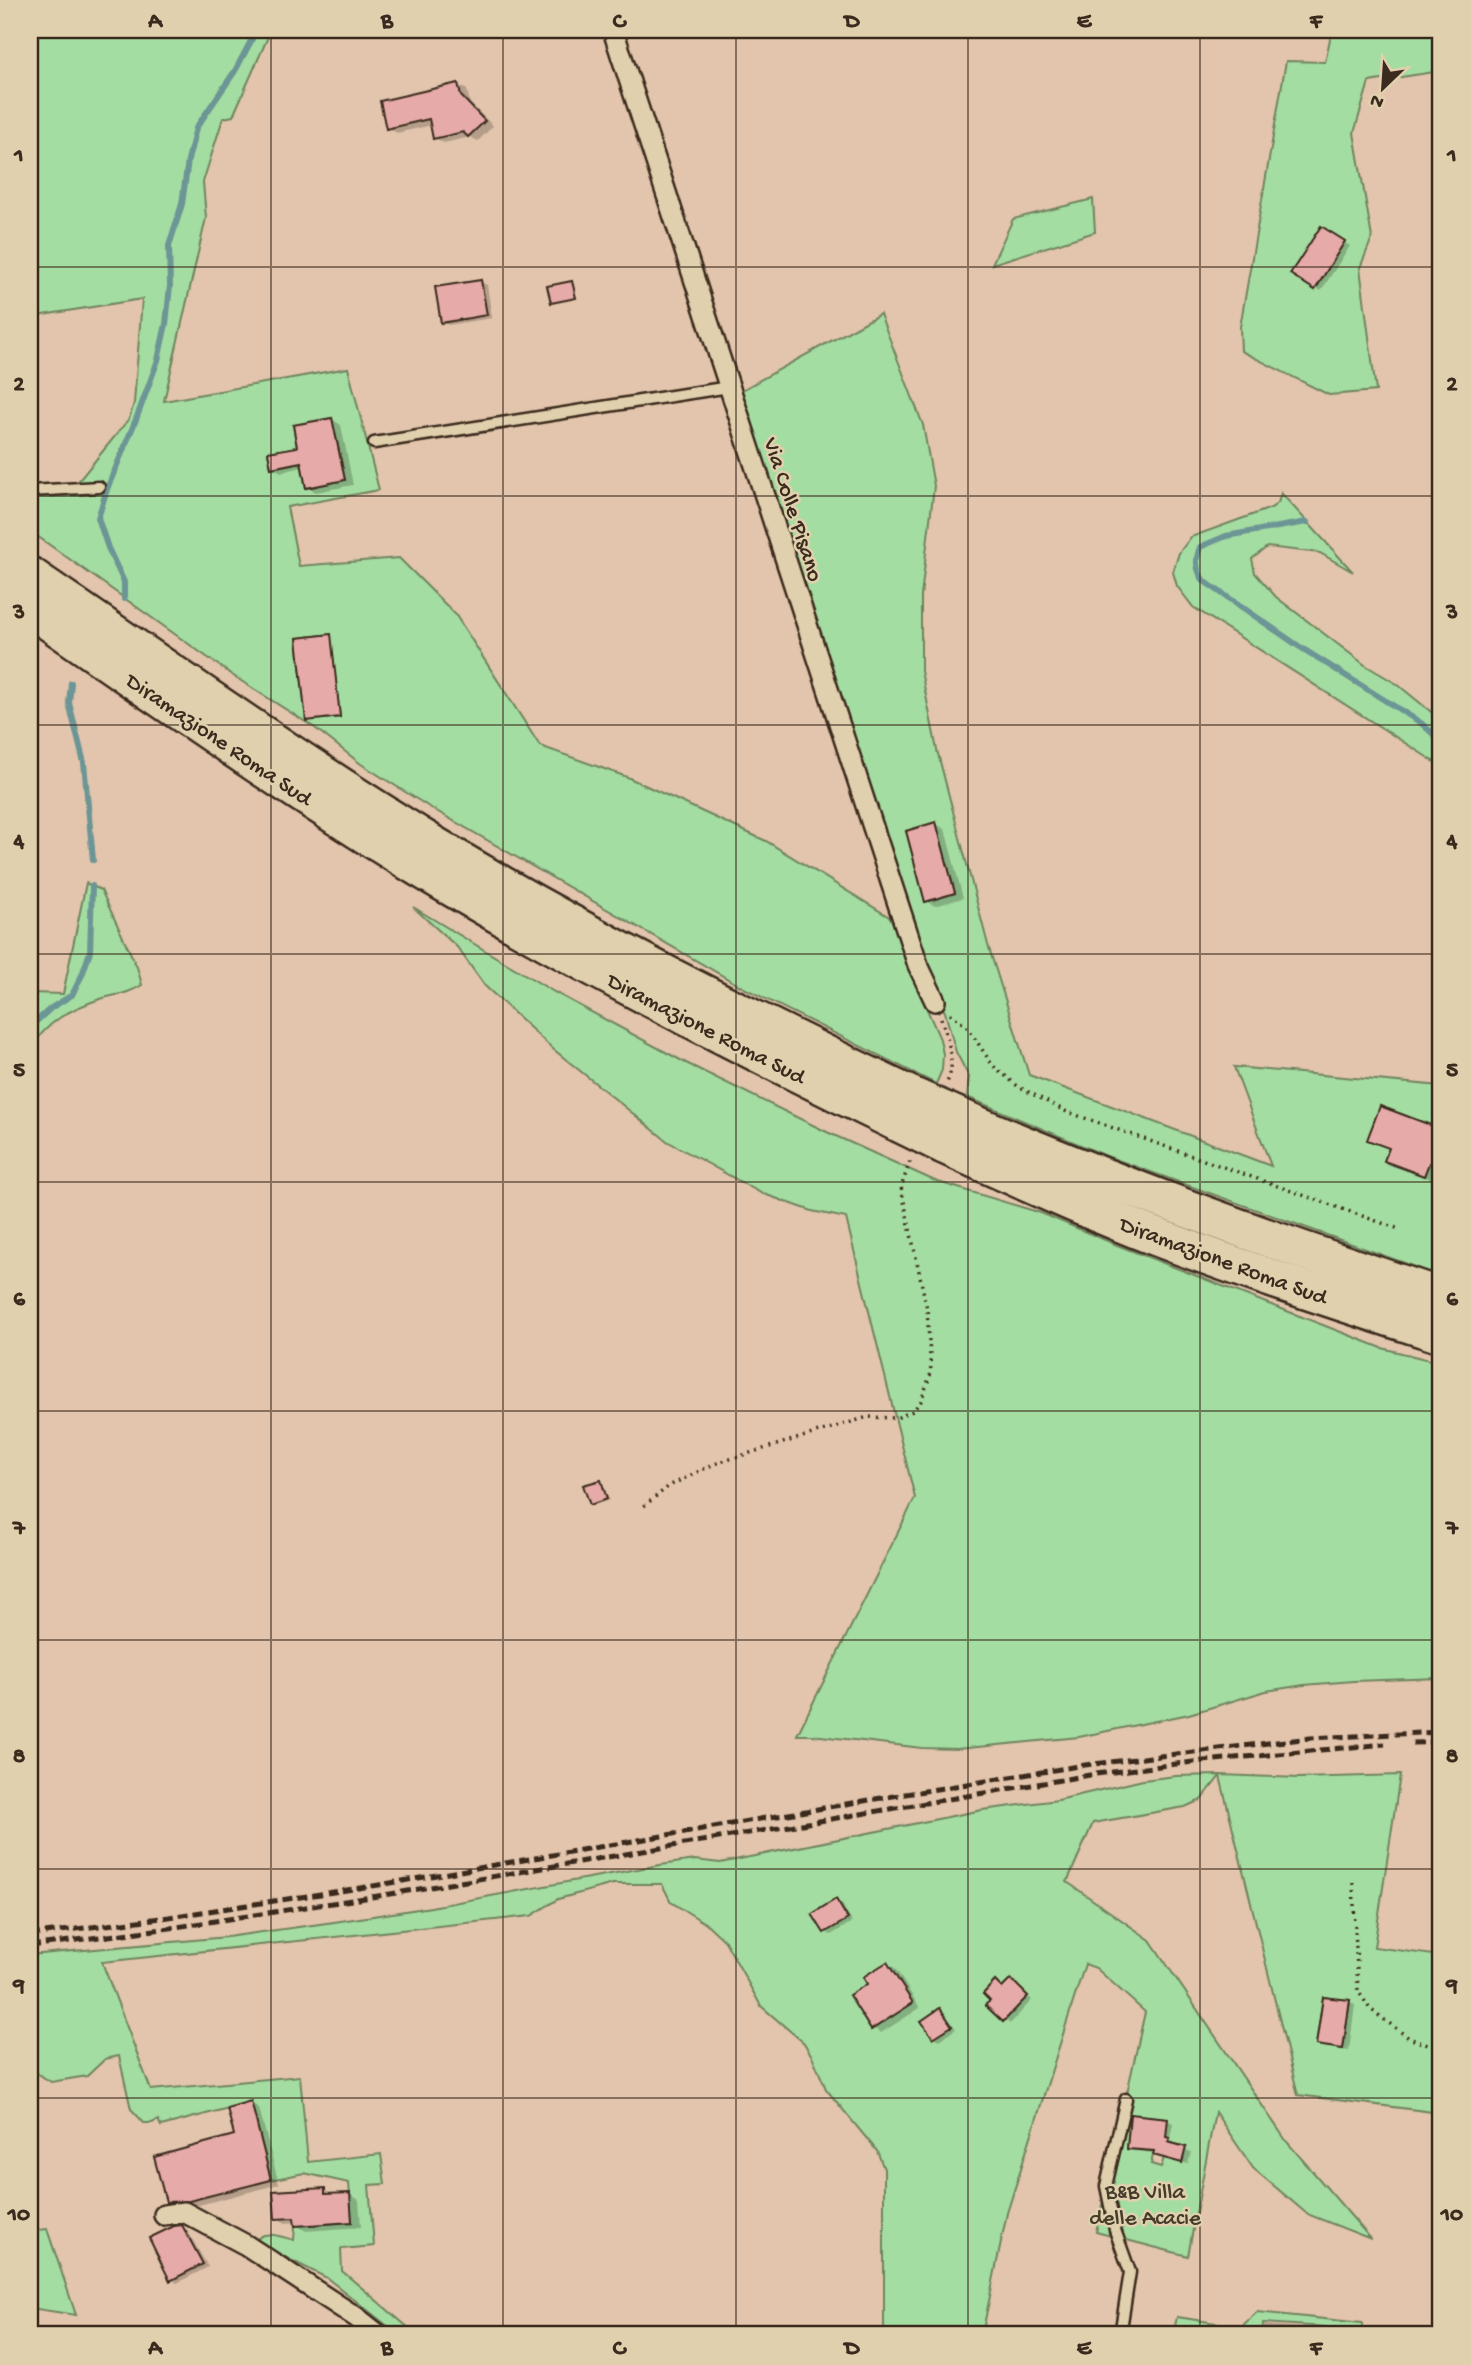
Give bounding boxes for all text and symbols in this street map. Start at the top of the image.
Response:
text: A [147,9,163,36]
text: B [380,9,394,36]
text: C [613,9,628,36]
text: D [843,9,861,36]
text: E [1077,9,1093,36]
text: F [1309,9,1324,36]
north arrow [1348,52,1418,122]
text: N [1367,87,1388,113]
text: 1 [13,143,24,170]
text: 1 [1446,143,1457,170]
text: 2 [13,372,25,399]
text: 2 [1446,372,1458,399]
street label: Via Colle Pisano [755,434,828,585]
text: 3 [12,600,25,627]
text: 3 [1445,600,1458,627]
street label: Diramazione Roma Sud [118,667,318,814]
text: 4 [13,829,25,856]
text: 4 [1446,829,1458,856]
street label: Diramazione Roma Sud [600,968,810,1092]
text: 5 [13,1058,25,1085]
text: 5 [1446,1058,1458,1085]
street label: Diramazione Roma Sud [1114,1212,1332,1313]
text: 6 [13,1287,26,1314]
text: 6 [1446,1287,1459,1314]
text: 7 [12,1516,26,1543]
text: 7 [1445,1516,1459,1543]
text: 8 [13,1744,26,1771]
text: 8 [1446,1744,1459,1771]
text: 9 [12,1973,25,2000]
text: 9 [1445,1973,1458,2000]
park label: B&B Villa delle Acacie [1089,2180,1202,2233]
text: 10 [7,2202,30,2229]
text: 10 [1440,2202,1463,2229]
text: A [147,2336,163,2363]
text: B [380,2336,394,2363]
text: C [613,2336,628,2363]
text: D [843,2336,861,2363]
text: E [1077,2336,1093,2363]
text: F [1309,2336,1324,2363]

